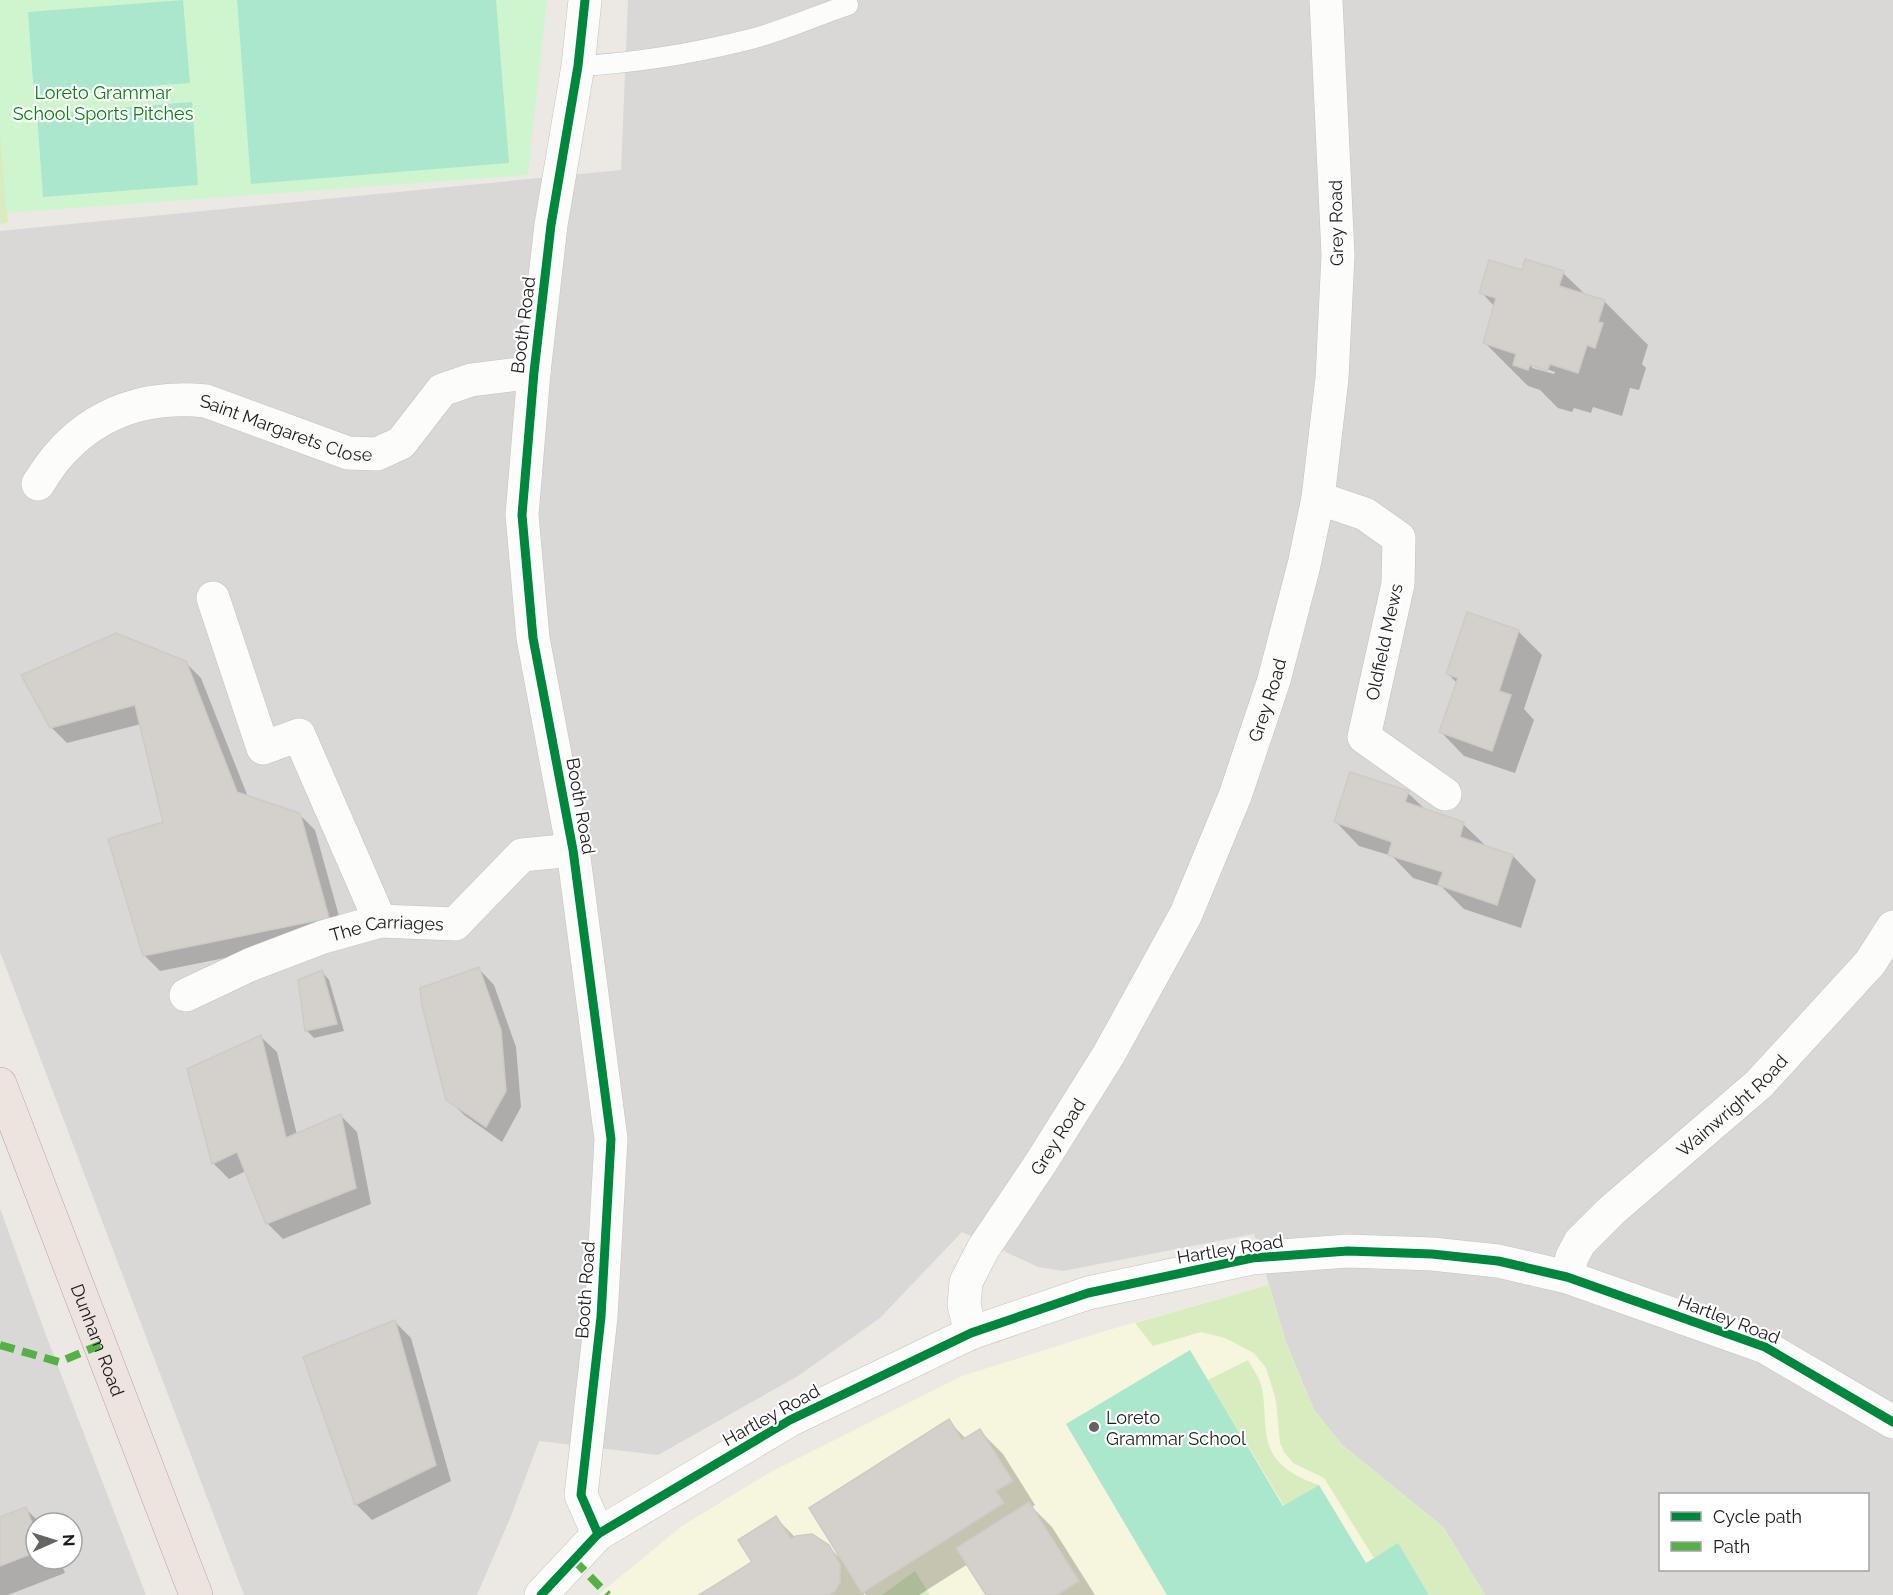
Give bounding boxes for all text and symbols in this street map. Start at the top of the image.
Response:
park label: Loreto Grammar School Sports Pitches [13,82,194,124]
street label: Grey Road [1325,180,1347,266]
street label: Booth Road [507,275,539,375]
street label: Saint Margarets Close [199,390,373,465]
street label: Oldfield Mews [1361,581,1407,702]
street label: Grey Road [1244,656,1290,744]
street label: Booth Road [562,756,600,856]
street label: The Carriages [327,910,444,945]
street label: Wainwright Road [1672,1050,1792,1161]
street label: Grey Road [1025,1094,1089,1179]
street label: Hartley Road [1175,1230,1285,1268]
street label: Booth Road [571,1241,599,1339]
street label: Dunham Road [67,1281,129,1399]
street label: Hartley Road [1675,1290,1783,1348]
street label: Hartley Road [719,1380,823,1450]
place label: Loreto Grammar School [1106,1407,1246,1449]
marker: Loreto Grammar School [1087,1420,1101,1434]
legend [1659,1493,1869,1571]
text: Cycle path [1713,1506,1802,1527]
north arrow [24,1511,84,1571]
text: N [59,1534,78,1547]
text: Path [1713,1536,1750,1557]

